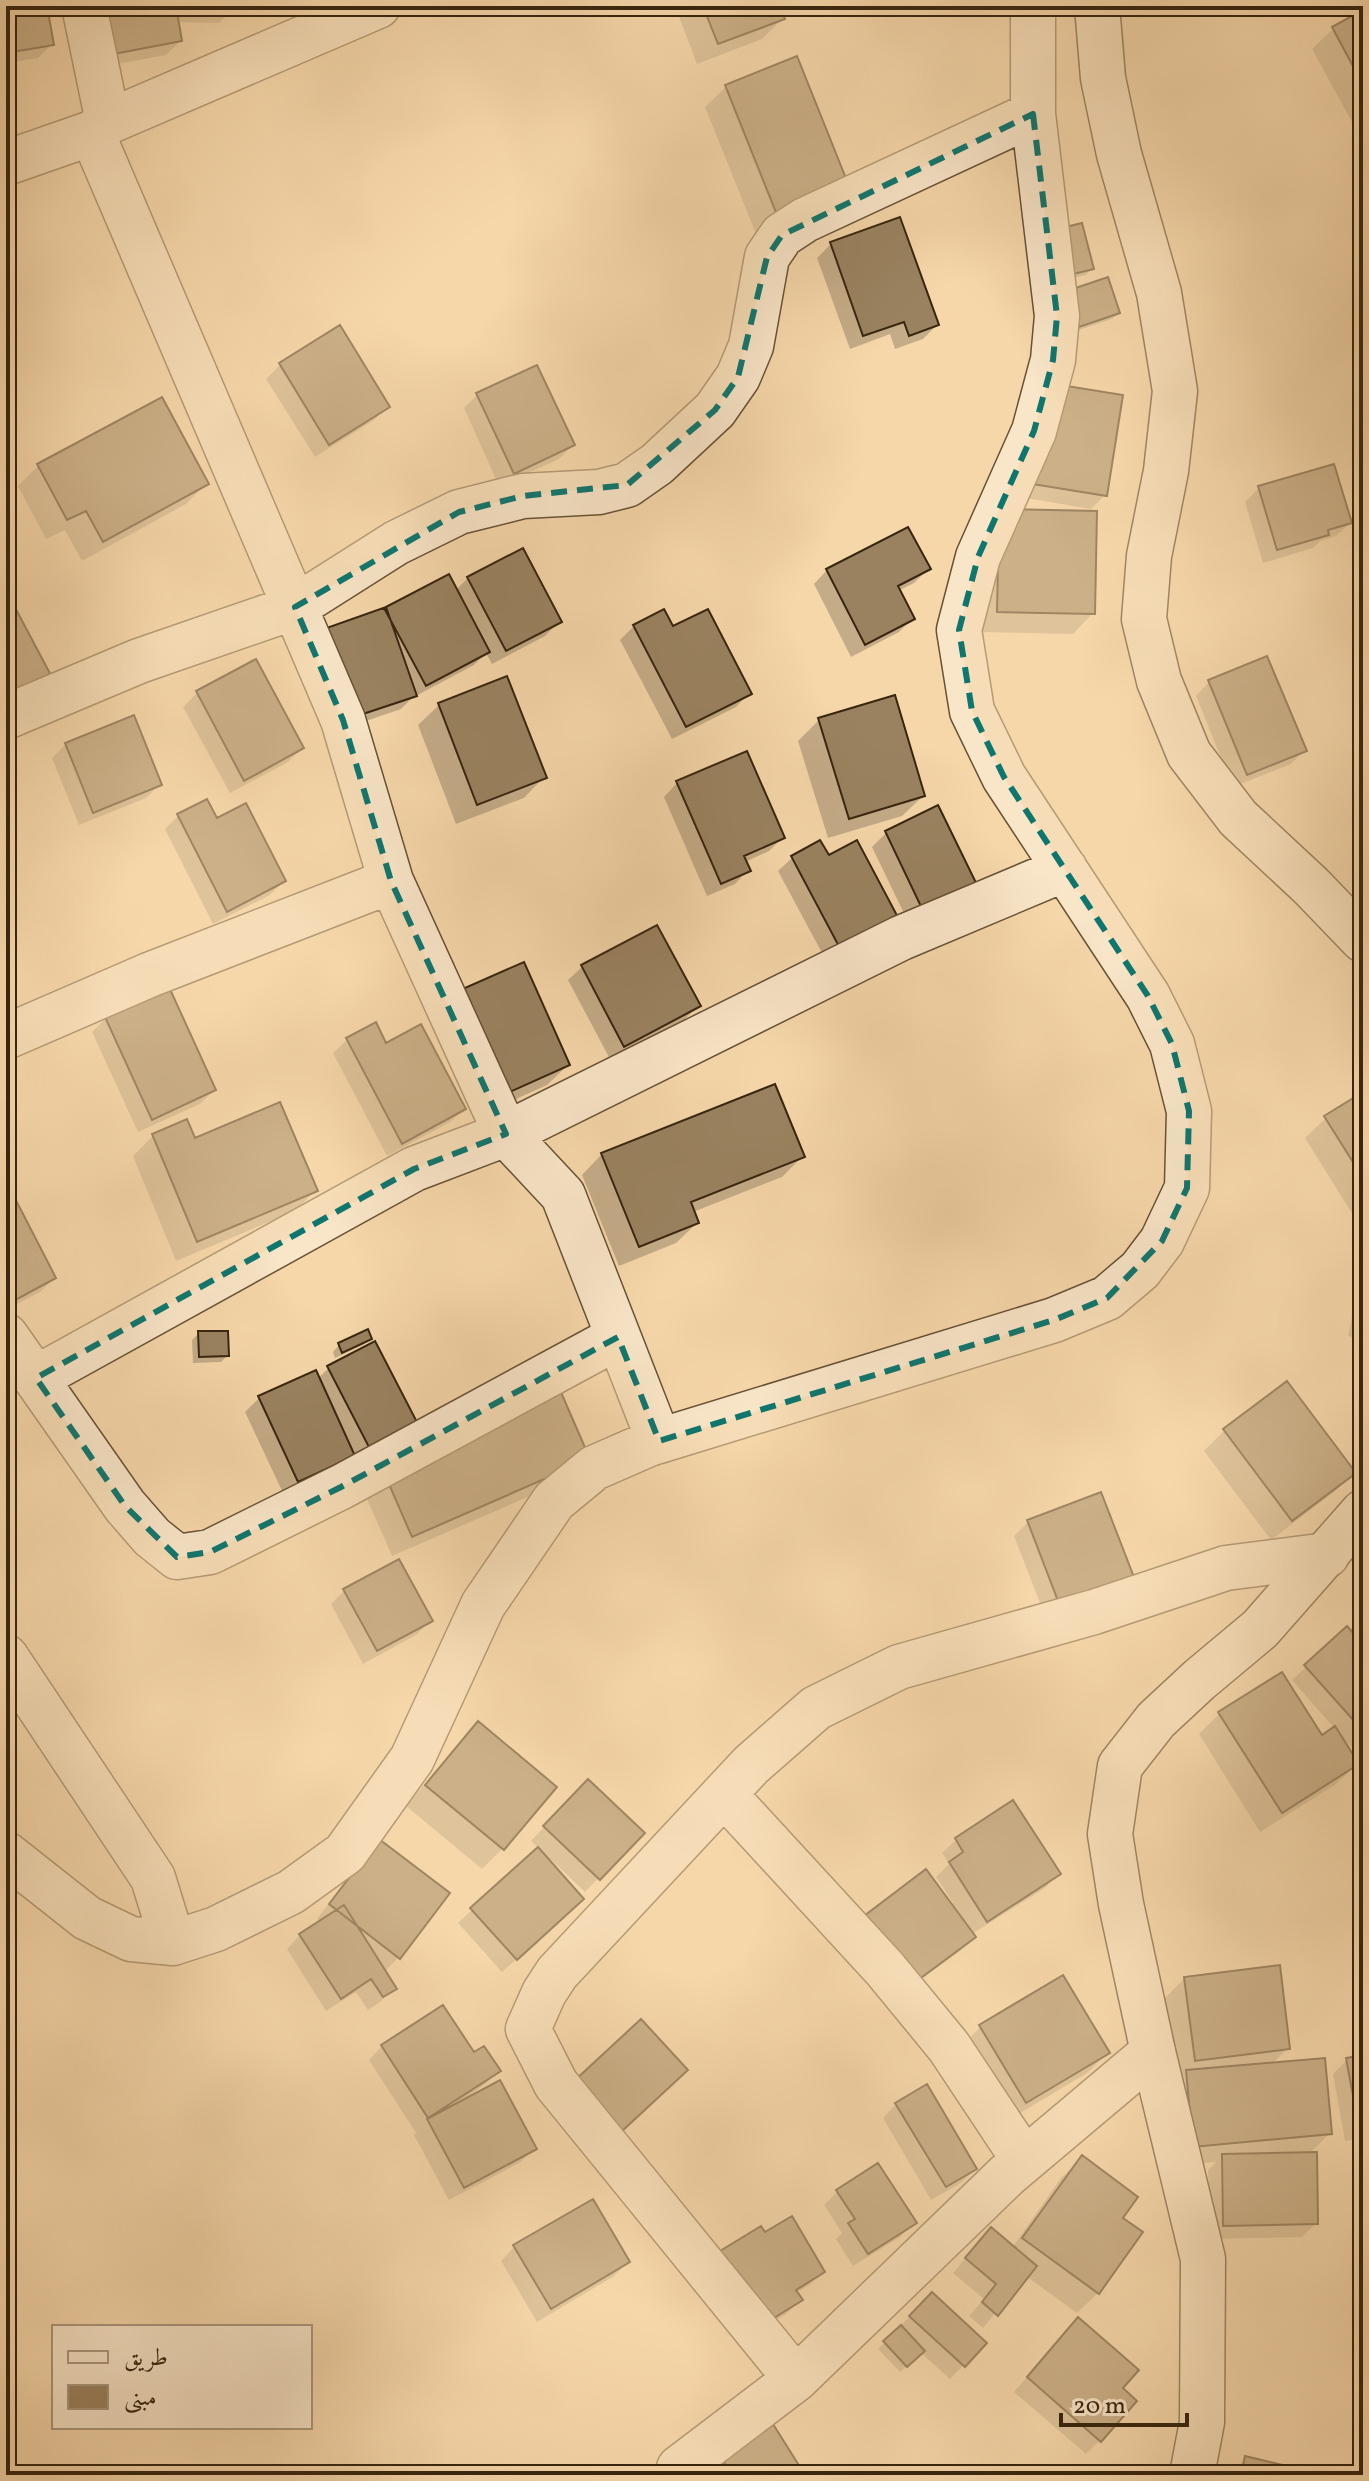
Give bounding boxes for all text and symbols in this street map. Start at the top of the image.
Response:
legend [52,2325,312,2429]
text: طريق [124,2342,168,2376]
scale bar [1061,2377,1187,2427]
text: مبنى [124,2382,157,2416]
text: 20 m [1073,2390,1126,2424]

